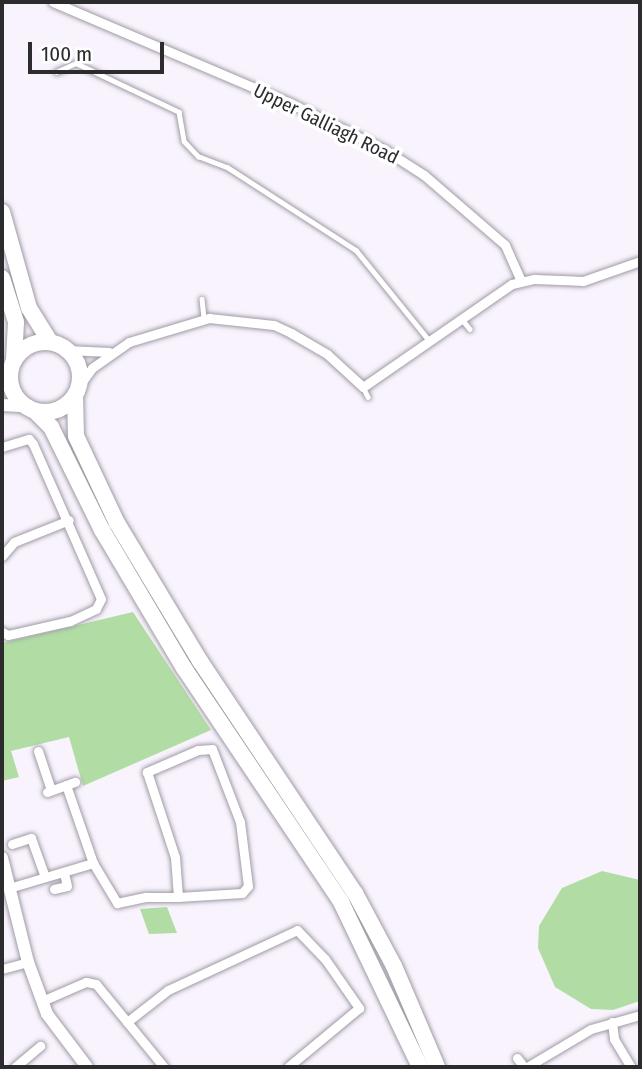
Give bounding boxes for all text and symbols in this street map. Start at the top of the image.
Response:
scale bar [32,28,168,72]
text: 100 m [41,41,92,67]
street label: Upper Galliagh Road [250,79,402,169]

